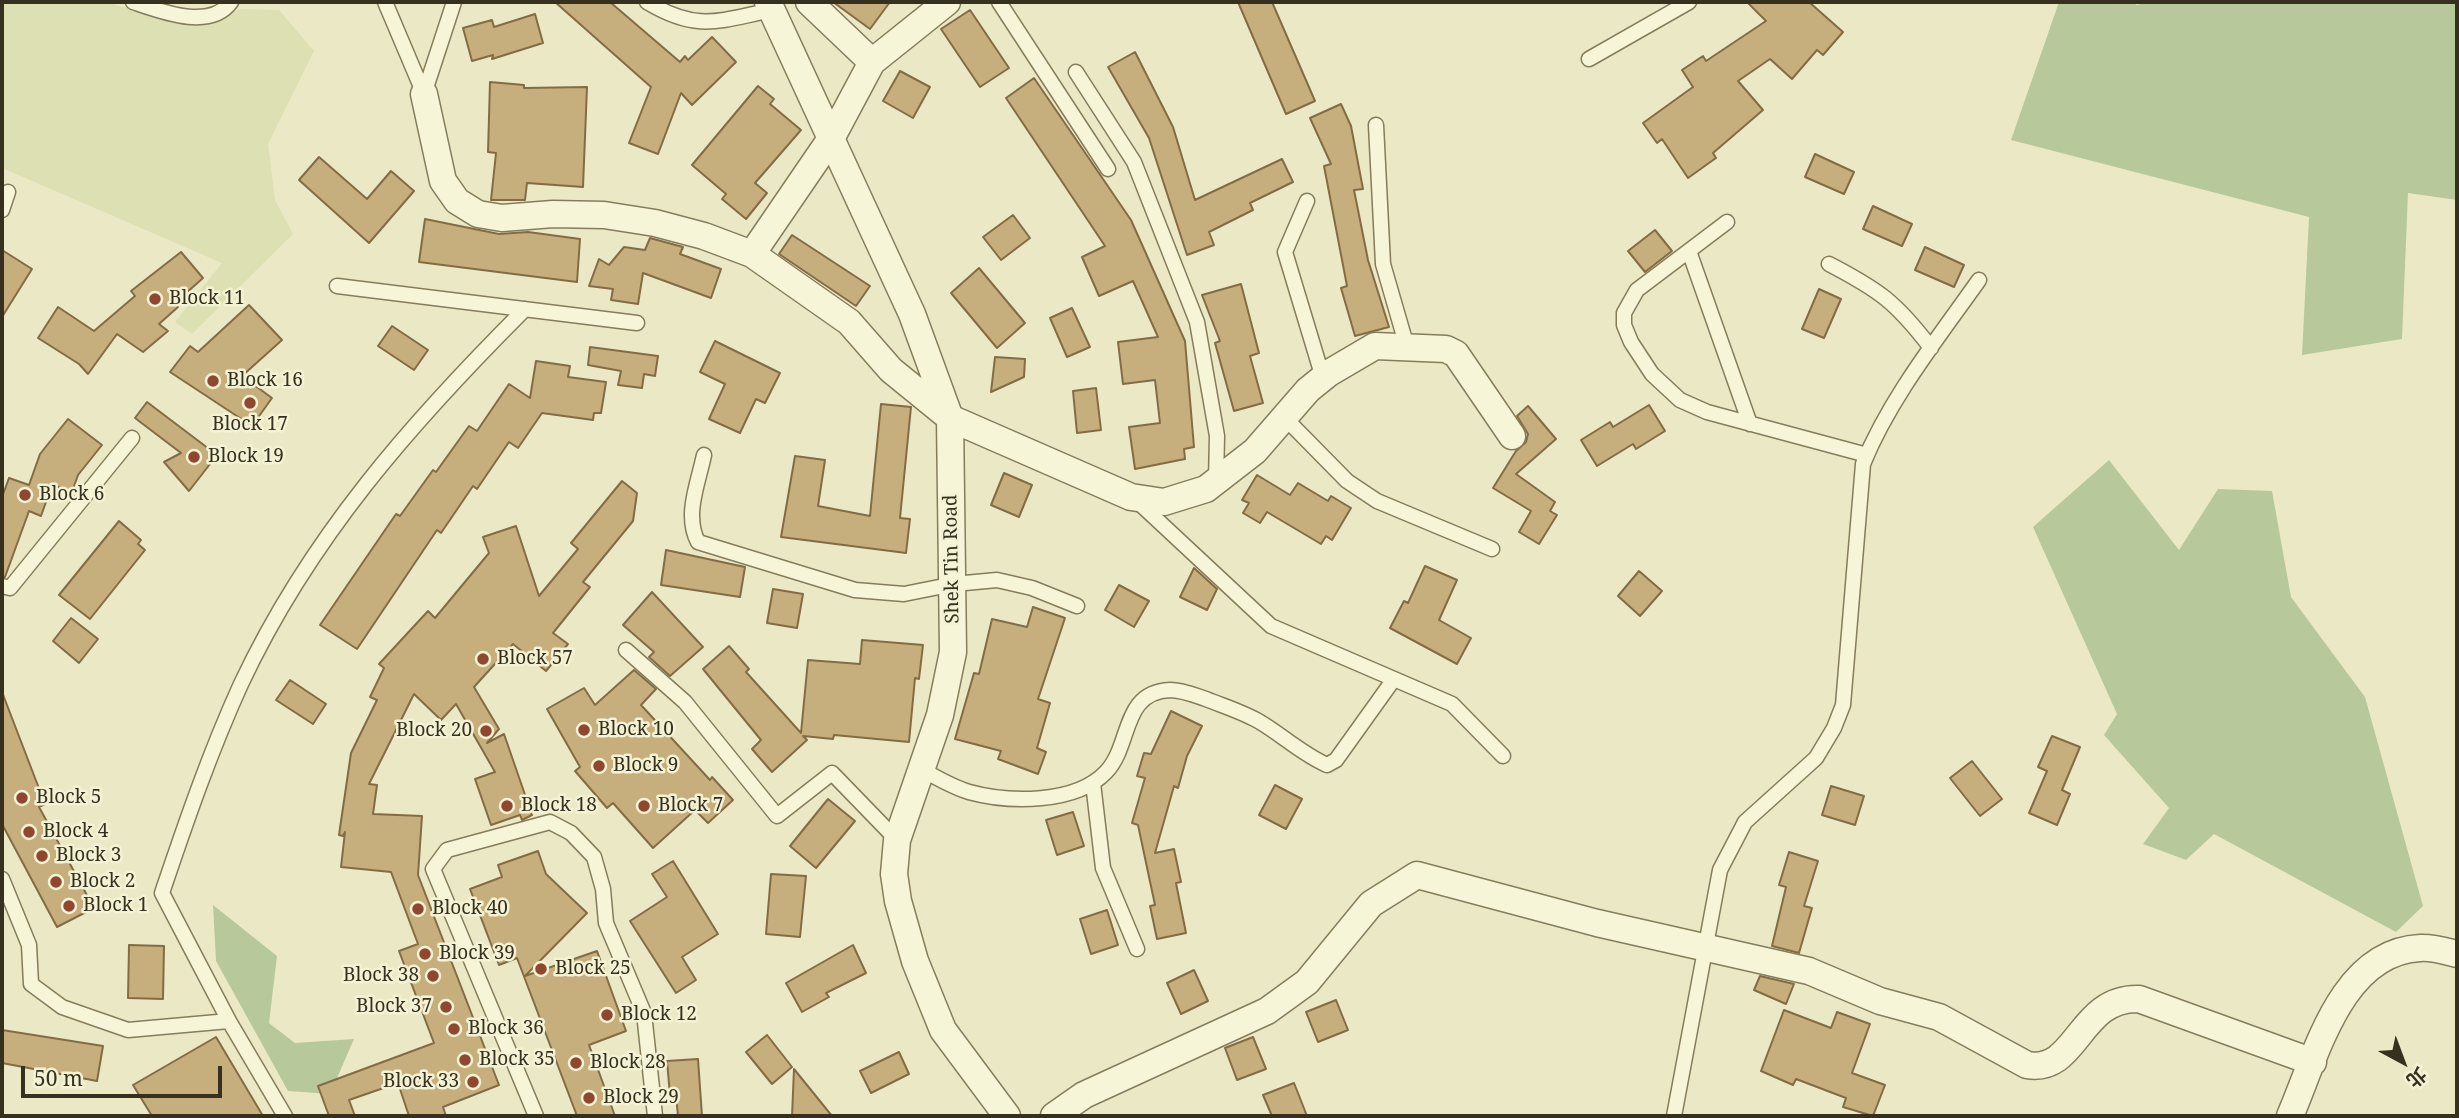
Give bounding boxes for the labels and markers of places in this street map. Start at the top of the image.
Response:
place label: Block 11 [169,288,245,310]
marker: Block 11 [147,291,163,307]
place label: Block 16 [227,370,303,392]
marker: Block 16 [205,373,221,389]
marker: Block 17 [242,395,258,411]
place label: Block 17 [212,414,288,436]
place label: Block 19 [208,446,284,468]
marker: Block 19 [186,449,202,465]
place label: Block 6 [39,484,104,506]
marker: Block 6 [17,487,33,503]
place label: Block 57 [497,648,573,670]
marker: Block 57 [475,651,491,667]
place label: Block 10 [598,719,674,741]
place label: Block 20 [396,720,472,742]
marker: Block 10 [576,722,592,738]
marker: Block 20 [478,723,494,739]
place label: Block 9 [613,755,678,777]
marker: Block 9 [591,758,607,774]
place label: Block 5 [36,787,101,809]
marker: Block 5 [14,790,30,806]
place label: Block 18 [521,795,597,817]
place label: Block 7 [658,795,723,817]
marker: Block 18 [499,798,515,814]
marker: Block 7 [636,798,652,814]
place label: Block 4 [43,821,108,843]
marker: Block 4 [21,824,37,840]
place label: Block 3 [56,845,121,867]
marker: Block 3 [34,848,50,864]
place label: Block 2 [70,871,135,893]
marker: Block 2 [48,874,64,890]
place label: Block 1 [83,895,148,917]
marker: Block 1 [61,898,77,914]
place label: Block 40 [432,898,508,920]
marker: Block 40 [410,901,426,917]
place label: Block 39 [439,943,515,965]
marker: Block 39 [417,946,433,962]
place label: Block 25 [555,958,631,980]
marker: Block 25 [533,961,549,977]
place label: Block 38 [343,965,419,987]
marker: Block 38 [425,968,441,984]
place label: Block 37 [356,996,432,1018]
marker: Block 37 [438,999,454,1015]
place label: Block 12 [621,1004,697,1026]
marker: Block 12 [599,1007,615,1023]
place label: Block 36 [468,1018,544,1040]
marker: Block 36 [446,1021,462,1037]
place label: Block 35 [479,1049,555,1071]
marker: Block 35 [457,1052,473,1068]
place label: Block 28 [590,1052,666,1074]
marker: Block 28 [568,1055,584,1071]
place label: Block 33 [383,1071,459,1093]
marker: Block 33 [465,1074,481,1090]
place label: Block 29 [603,1087,679,1109]
marker: Block 29 [581,1090,597,1106]

